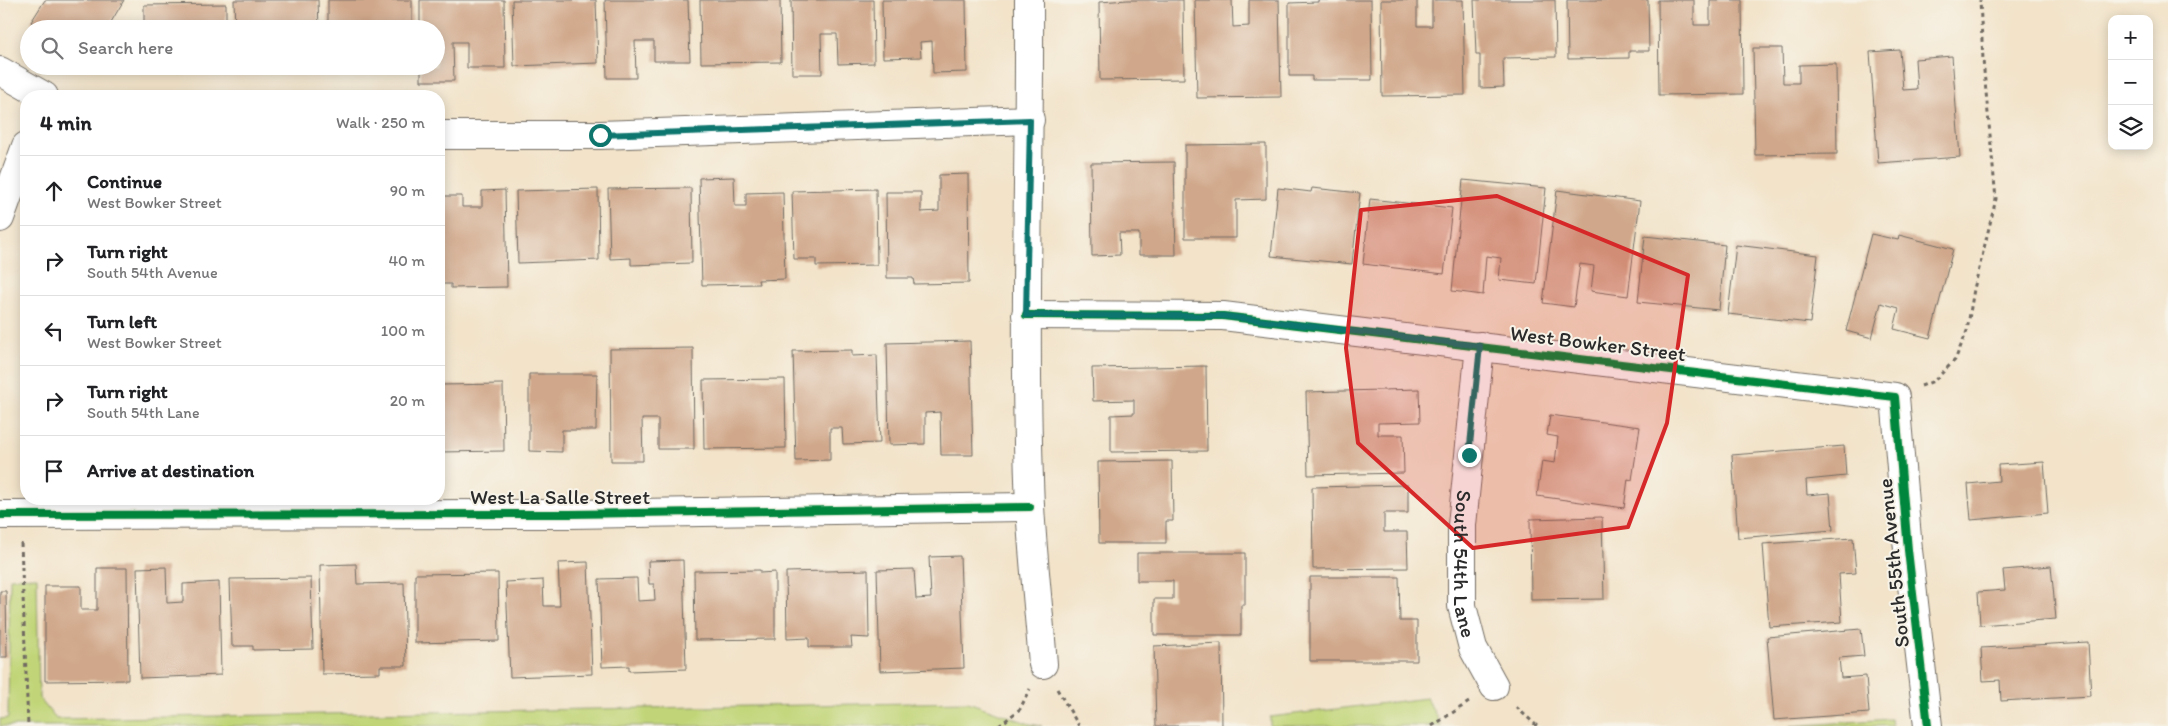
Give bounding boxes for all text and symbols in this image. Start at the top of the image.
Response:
map controls [2108,15,2153,150]
button: + [2108,15,2153,60]
search box [20,20,445,75]
icon: search [38,34,66,62]
text: Search here [78,36,173,59]
button: − [2108,60,2153,105]
button: layers [2108,105,2153,150]
text: 4 min [40,110,92,135]
text: Walk · 250 m [336,113,425,132]
route start [589,124,612,147]
text: Continue [87,170,162,193]
icon: ahead [40,177,68,205]
text: 90 m [390,181,425,200]
text: West Bowker Street [87,193,222,212]
text: Turn right [87,240,168,263]
icon: right [40,247,68,275]
text: 40 m [388,251,425,270]
text: South 54th Avenue [87,263,218,282]
text: Turn left [87,310,157,333]
icon: left [40,317,68,345]
street label: West Bowker Street [1509,320,1687,366]
text: 100 m [381,321,425,340]
text: West Bowker Street [87,333,222,352]
text: Turn right [87,380,168,403]
icon: right [40,387,68,415]
text: 20 m [390,391,425,410]
text: South 54th Lane [87,403,200,422]
route end [1458,444,1481,467]
icon: arrive [40,457,68,485]
text: Arrive at destination [87,459,254,482]
street label: South 55th Avenue [1872,477,1914,649]
street label: West La Salle Street [470,484,650,509]
street label: South 54th Lane [1450,489,1482,640]

